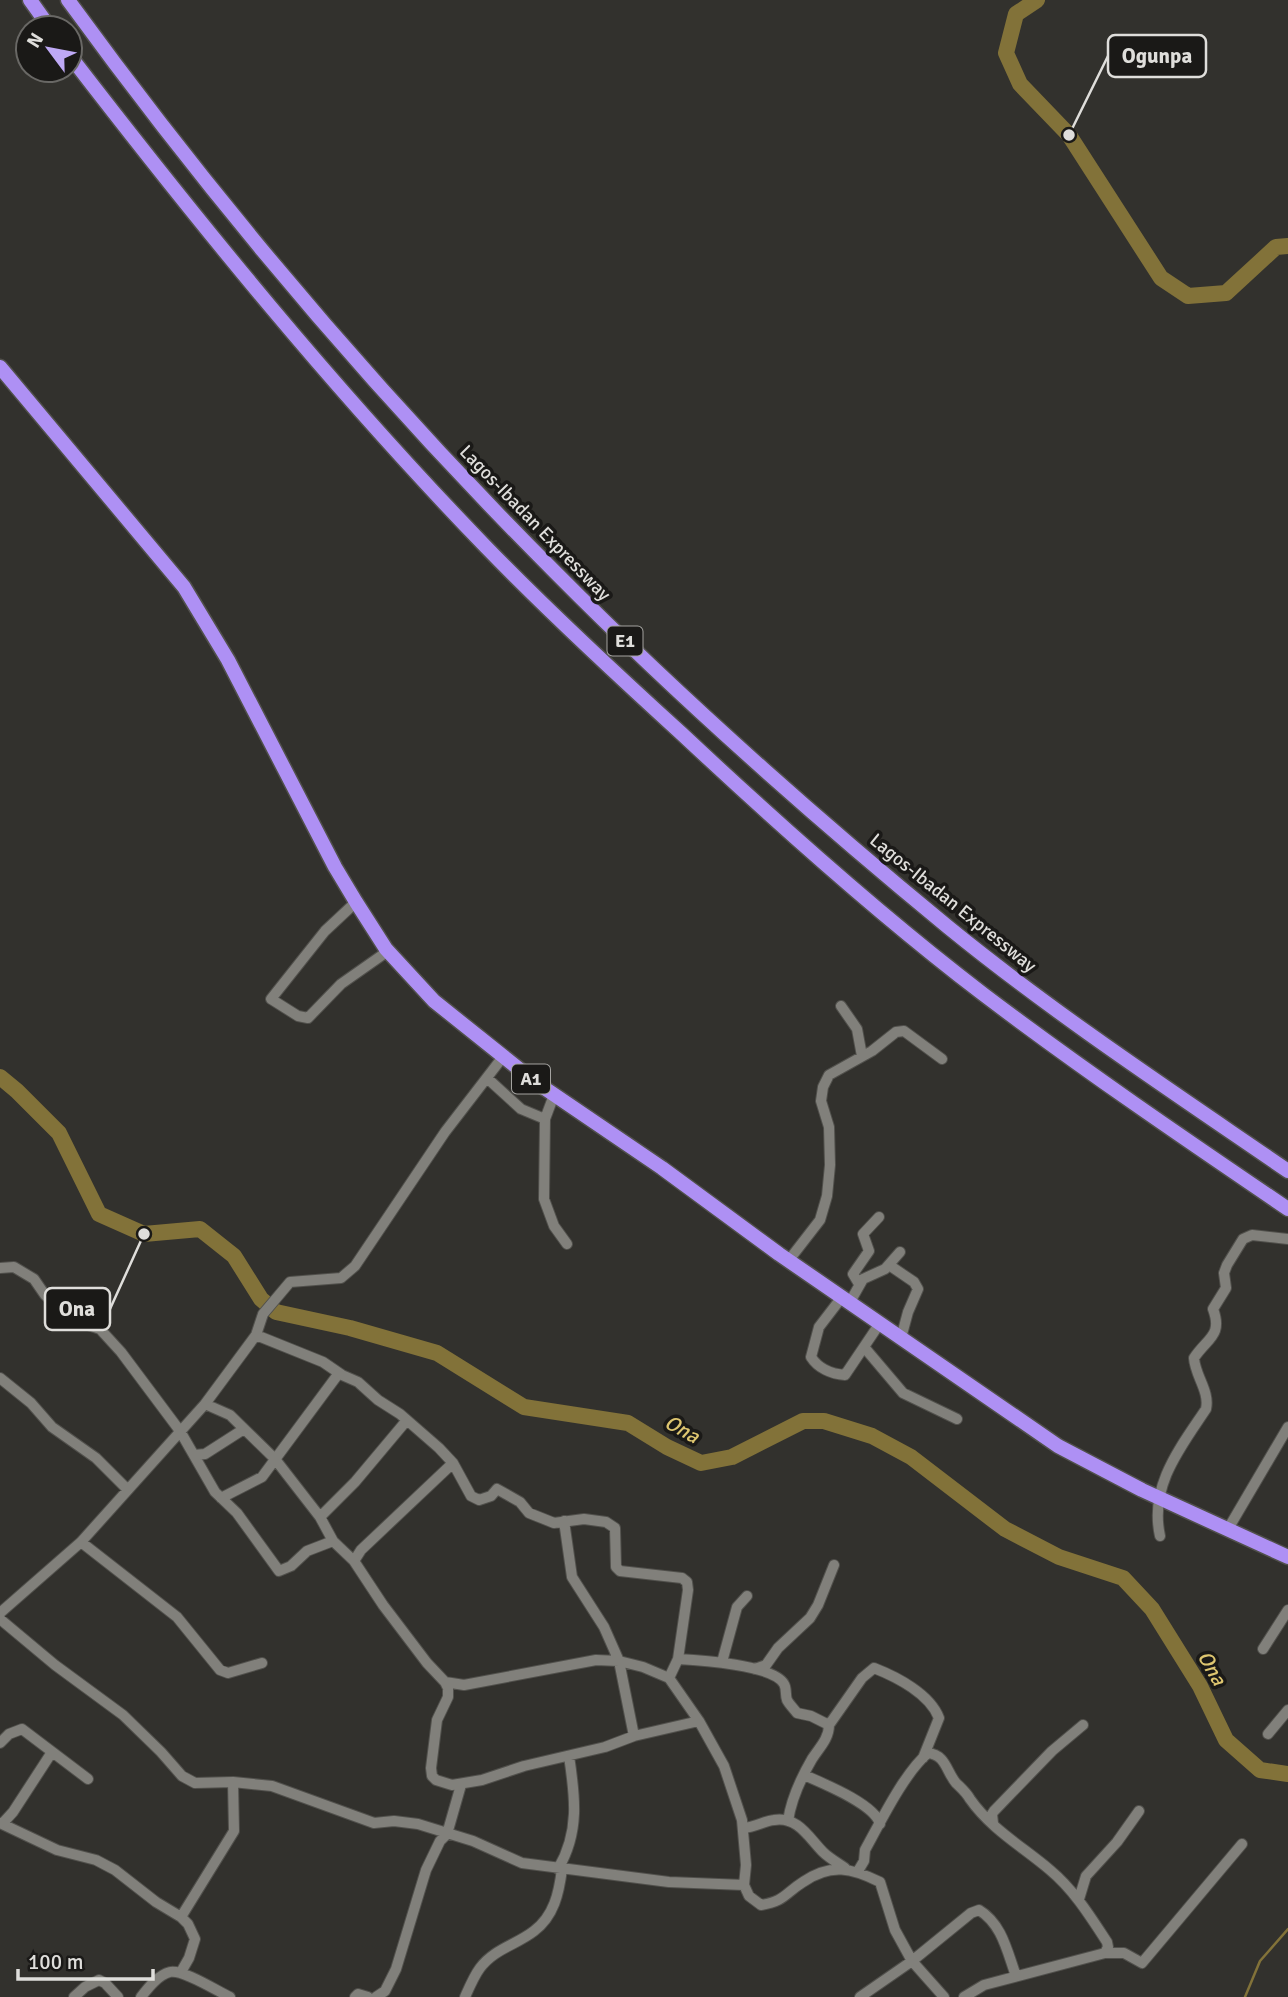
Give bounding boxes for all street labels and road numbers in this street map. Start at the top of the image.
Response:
street label: Lagos-Ibadan Expressway [454,440,616,606]
road number: E1 [608,626,642,656]
street label: Lagos-Ibadan Expressway [865,828,1041,978]
road number: A1 [512,1064,550,1094]

